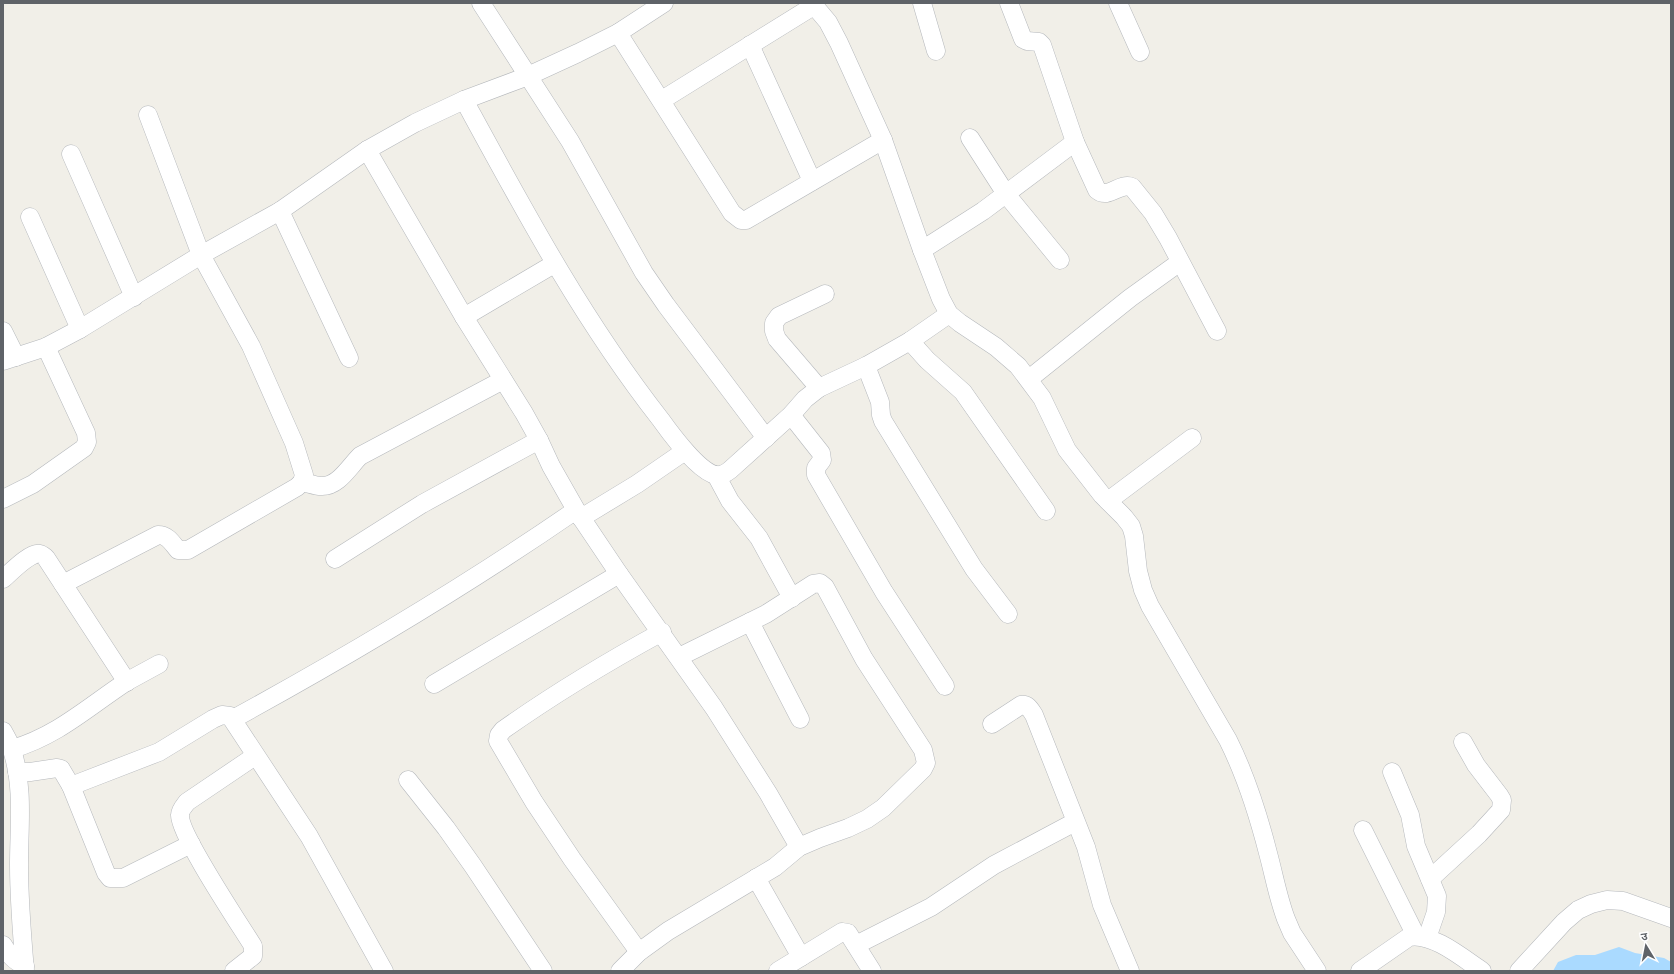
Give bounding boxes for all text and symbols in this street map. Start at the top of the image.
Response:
north arrow [1626,926,1666,966]
text: उ [1640,929,1649,944]

